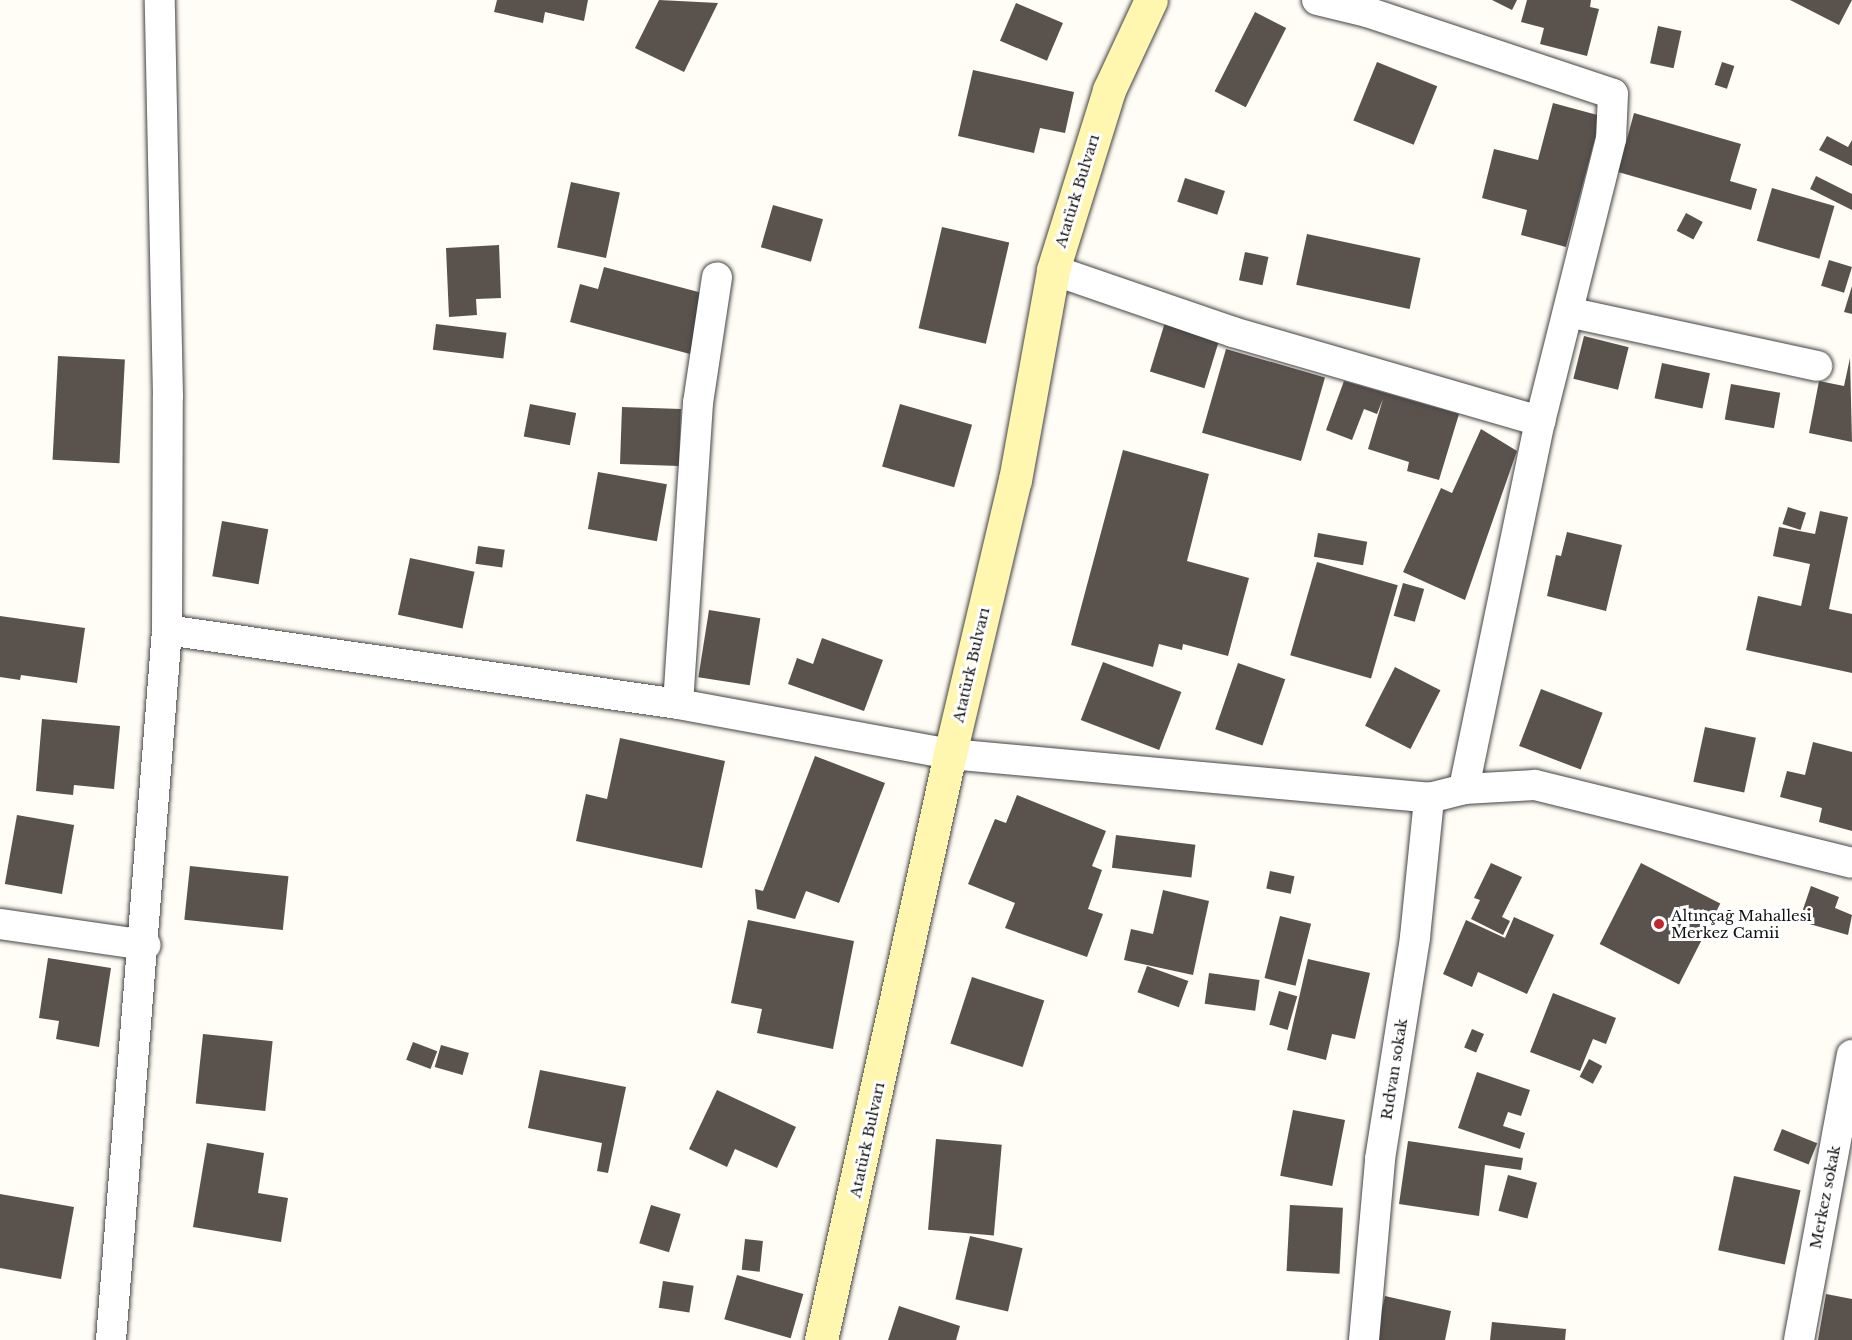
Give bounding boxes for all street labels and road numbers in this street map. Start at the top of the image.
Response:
street label: Atatürk Bulvarı [1051,132,1103,250]
street label: Atatürk Bulvarı [949,606,993,724]
street label: Rıdvan sokak [1377,1017,1411,1121]
street label: Atatürk Bulvarı [846,1081,888,1199]
street label: Merkez sokak [1806,1144,1844,1250]

